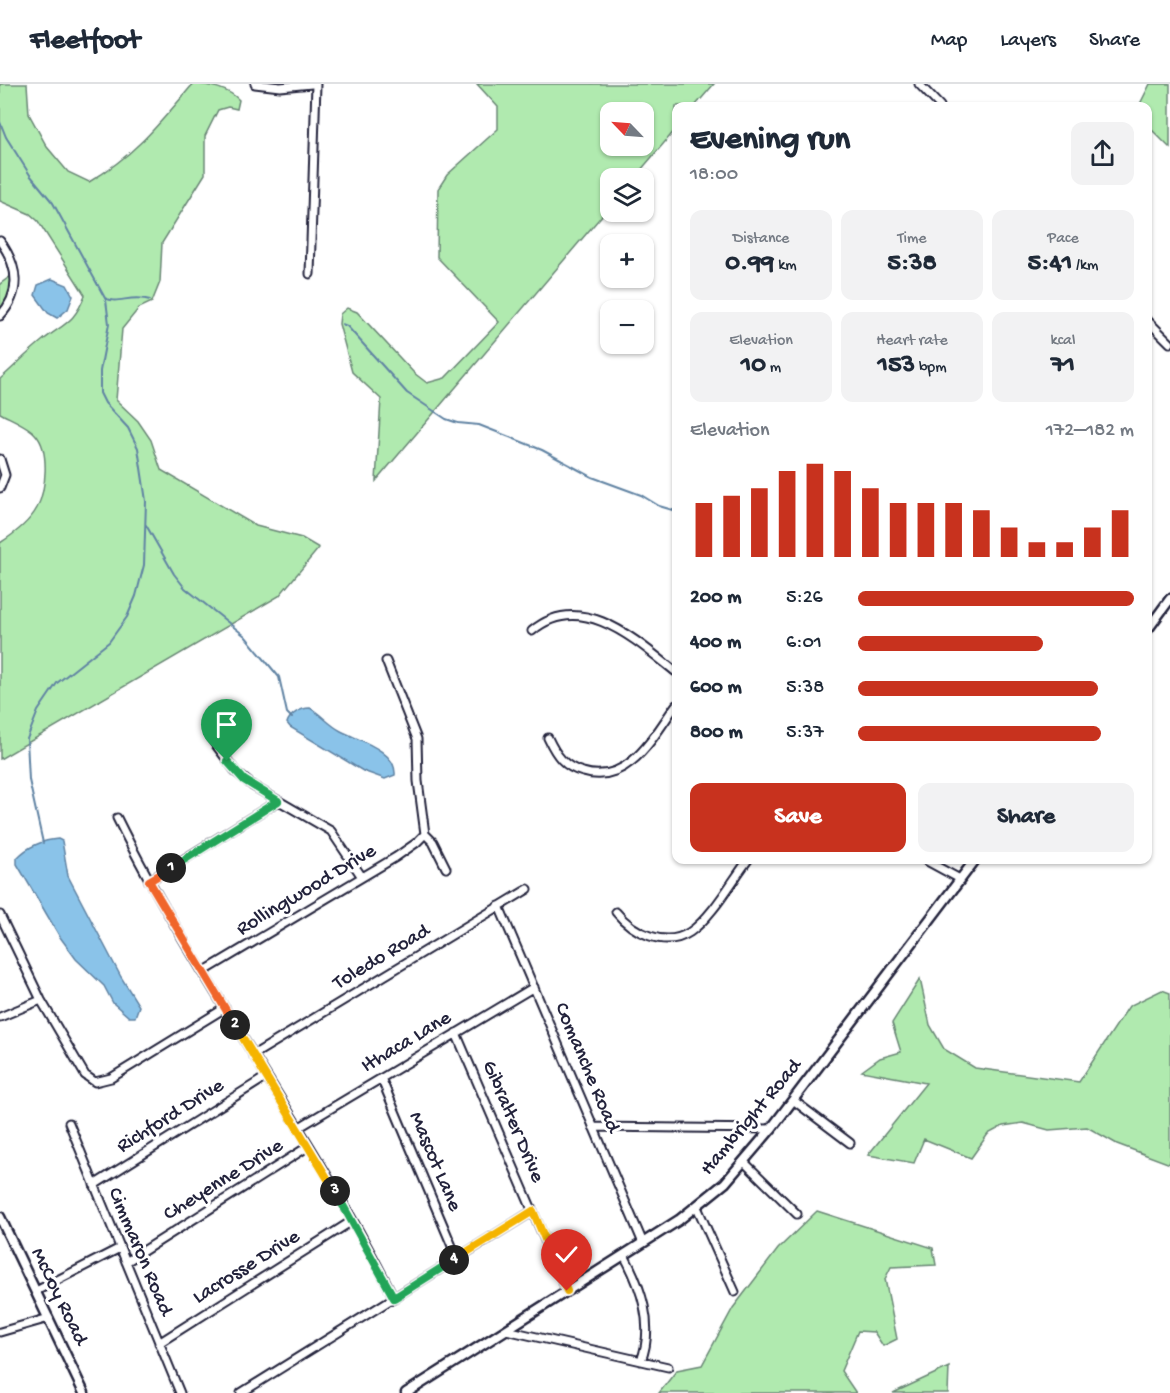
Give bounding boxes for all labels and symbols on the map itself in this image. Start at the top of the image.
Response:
north arrow [600,102,654,156]
pin [201,699,252,761]
street label: Rollingwood Drive [233,839,382,943]
pin: 1 [156,853,186,883]
street label: Toledo Road [328,918,436,997]
street label: Comanche Road [547,999,625,1138]
street label: Ithaca Lane [357,1006,457,1080]
pin: 2 [220,1010,250,1040]
street label: Hambright Road [696,1053,809,1181]
street label: Gibralter Drive [475,1057,549,1188]
street label: Richford Drive [113,1074,230,1160]
street label: Mascot Lane [402,1108,467,1217]
street label: Cheyenne Drive [160,1134,289,1228]
pin: 3 [320,1176,350,1206]
street label: Cimmaron Road [101,1184,178,1321]
street label: Lacrosse Drive [189,1224,306,1311]
pin [541,1229,592,1291]
street label: McCoy Road [24,1244,93,1351]
pin: 4 [439,1245,469,1275]

